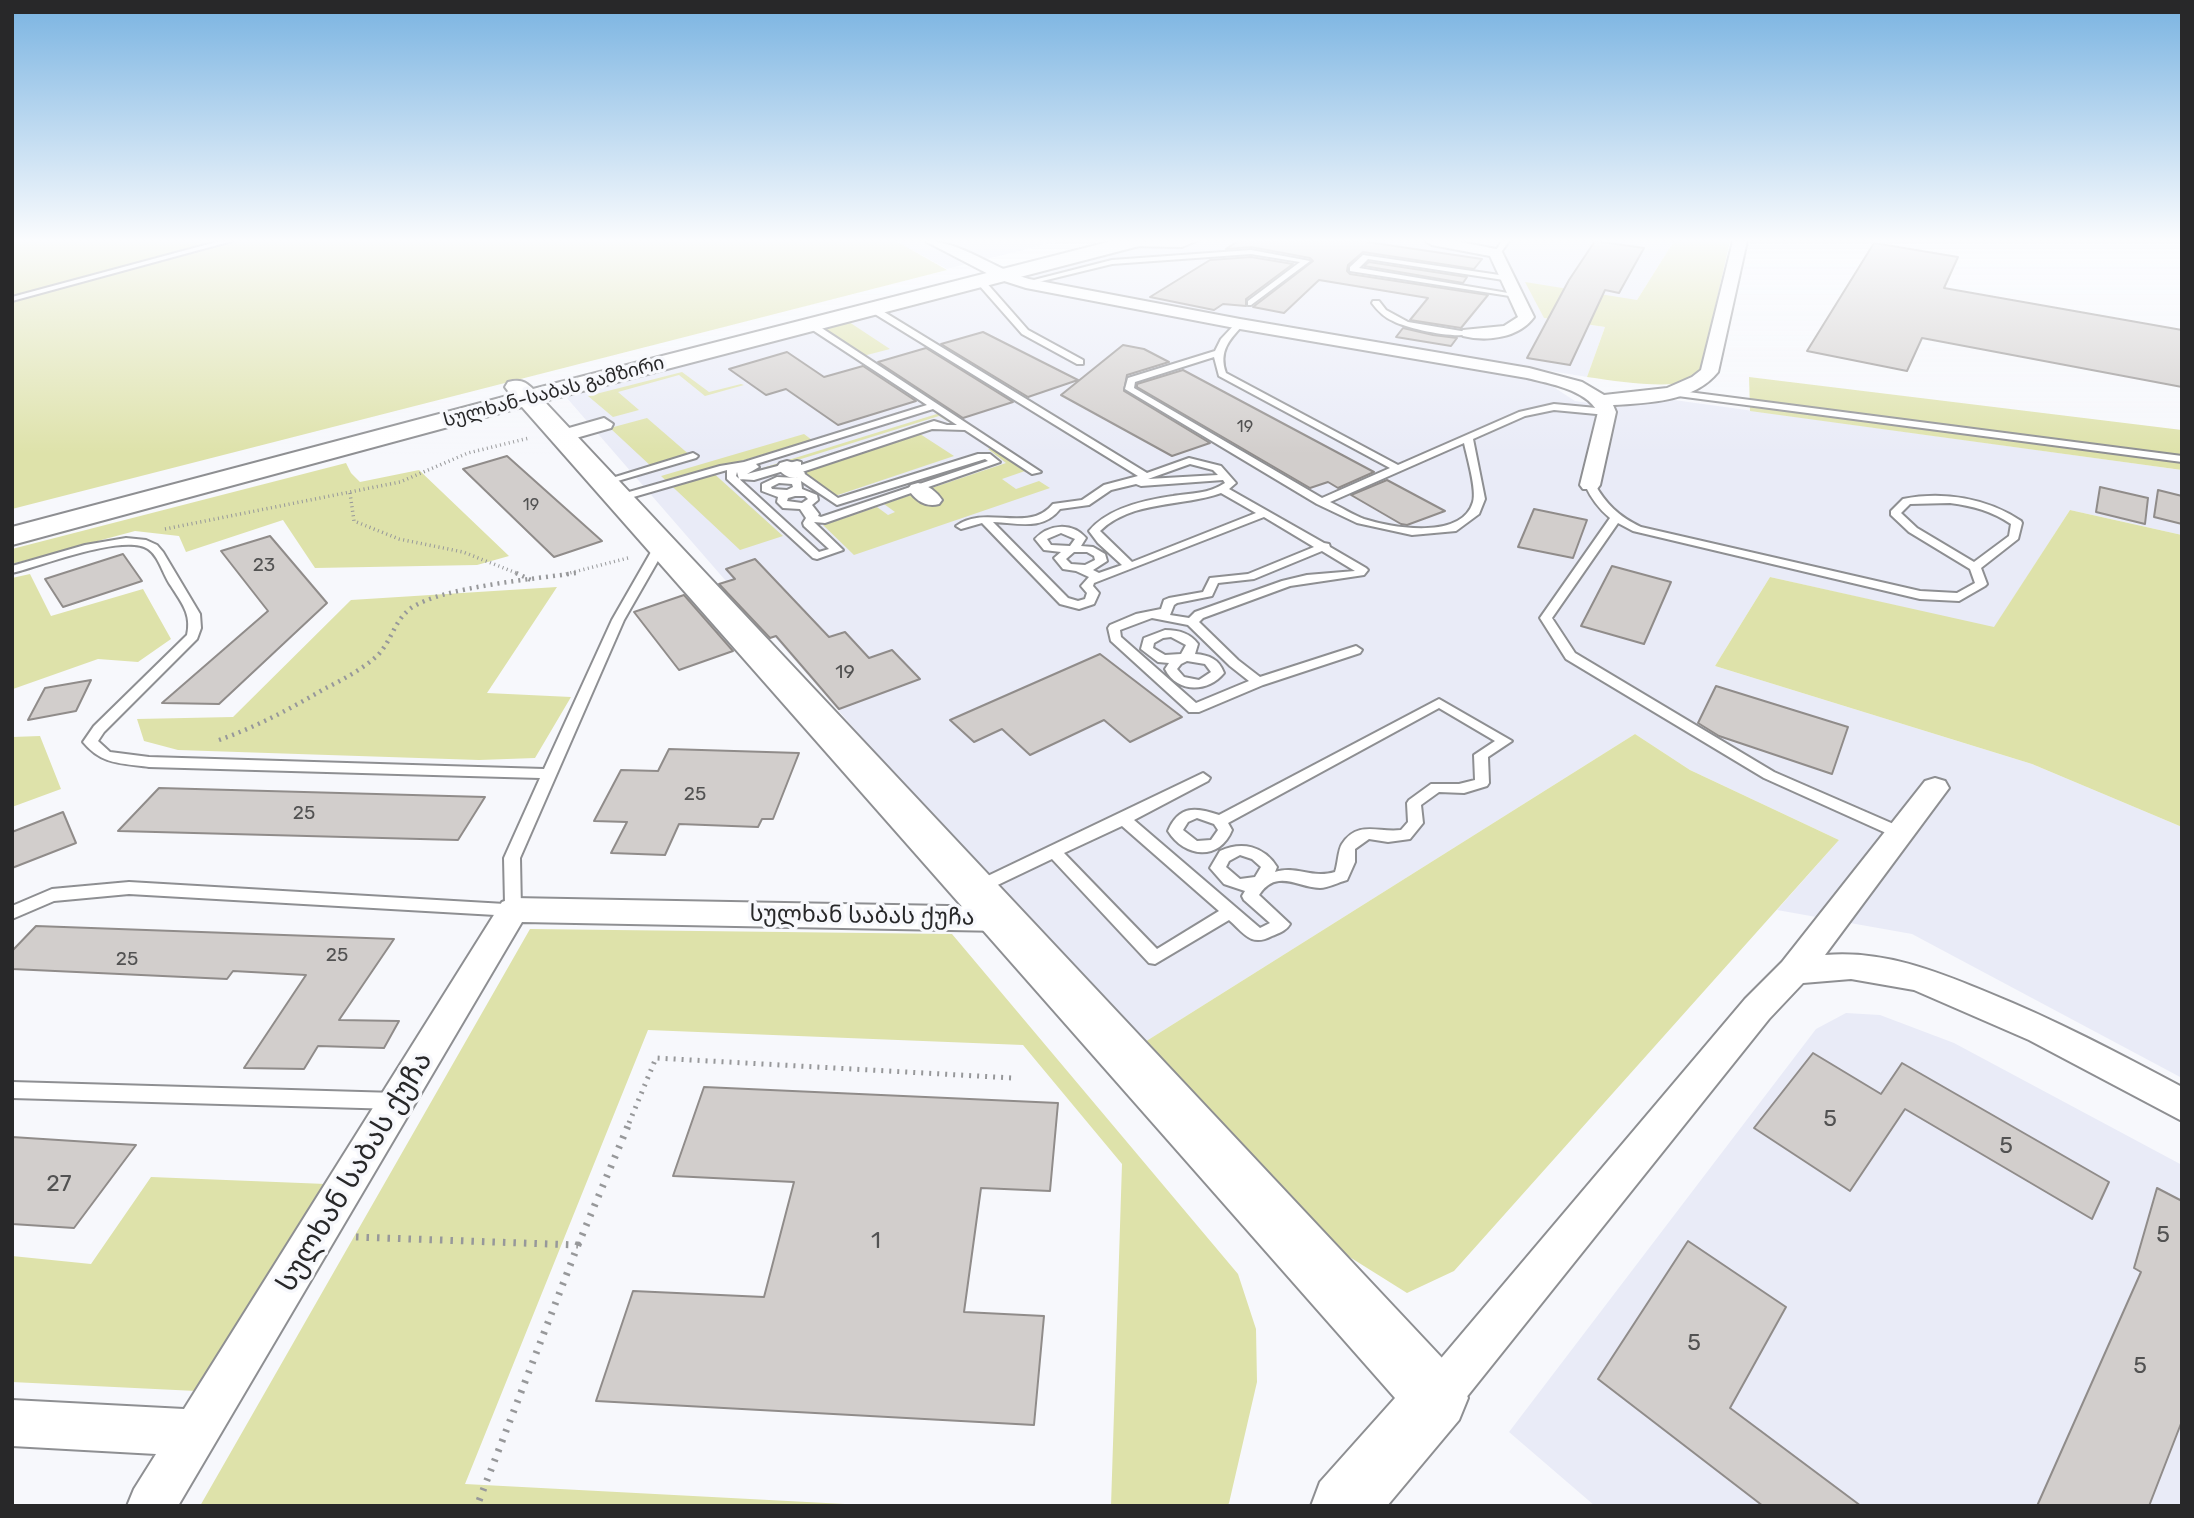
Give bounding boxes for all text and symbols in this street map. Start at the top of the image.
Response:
street label: სულხან-საბას გამზირი [441,352,667,432]
house number: 19 [1237,417,1253,437]
house number: 19 [523,495,539,515]
house number: 23 [253,555,275,577]
house number: 19 [835,662,855,684]
house number: 25 [684,784,706,806]
house number: 25 [293,803,315,825]
street label: სულხან საბას ქუჩა [749,900,975,932]
house number: 25 [326,945,348,967]
house number: 25 [116,949,138,971]
street label: სულხან საბას ქუჩა [270,1046,440,1298]
house number: 5 [1823,1105,1837,1133]
house number: 5 [1999,1132,2013,1160]
house number: 27 [46,1170,72,1198]
house number: 5 [2156,1221,2170,1249]
house number: 1 [871,1227,881,1255]
house number: 5 [1687,1329,1701,1357]
house number: 5 [2133,1352,2147,1380]

